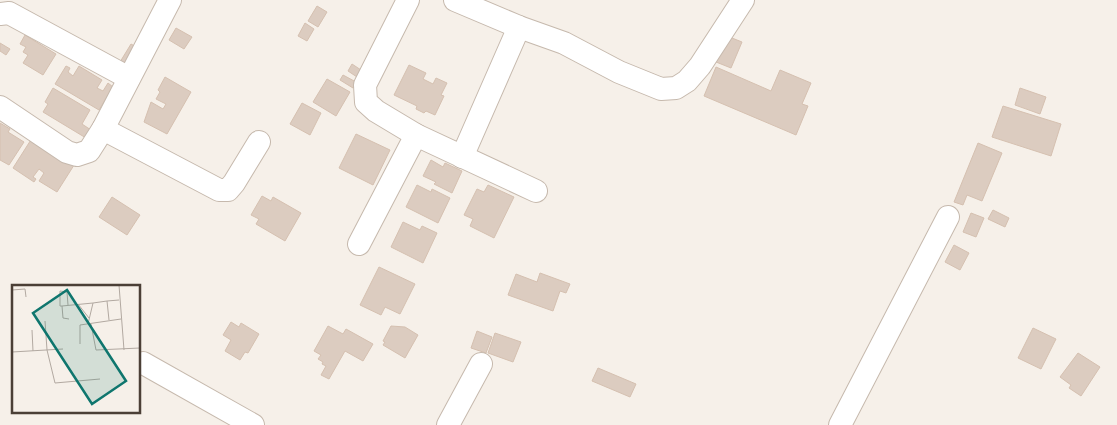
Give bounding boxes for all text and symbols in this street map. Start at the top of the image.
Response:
inset map [12,285,140,412]

